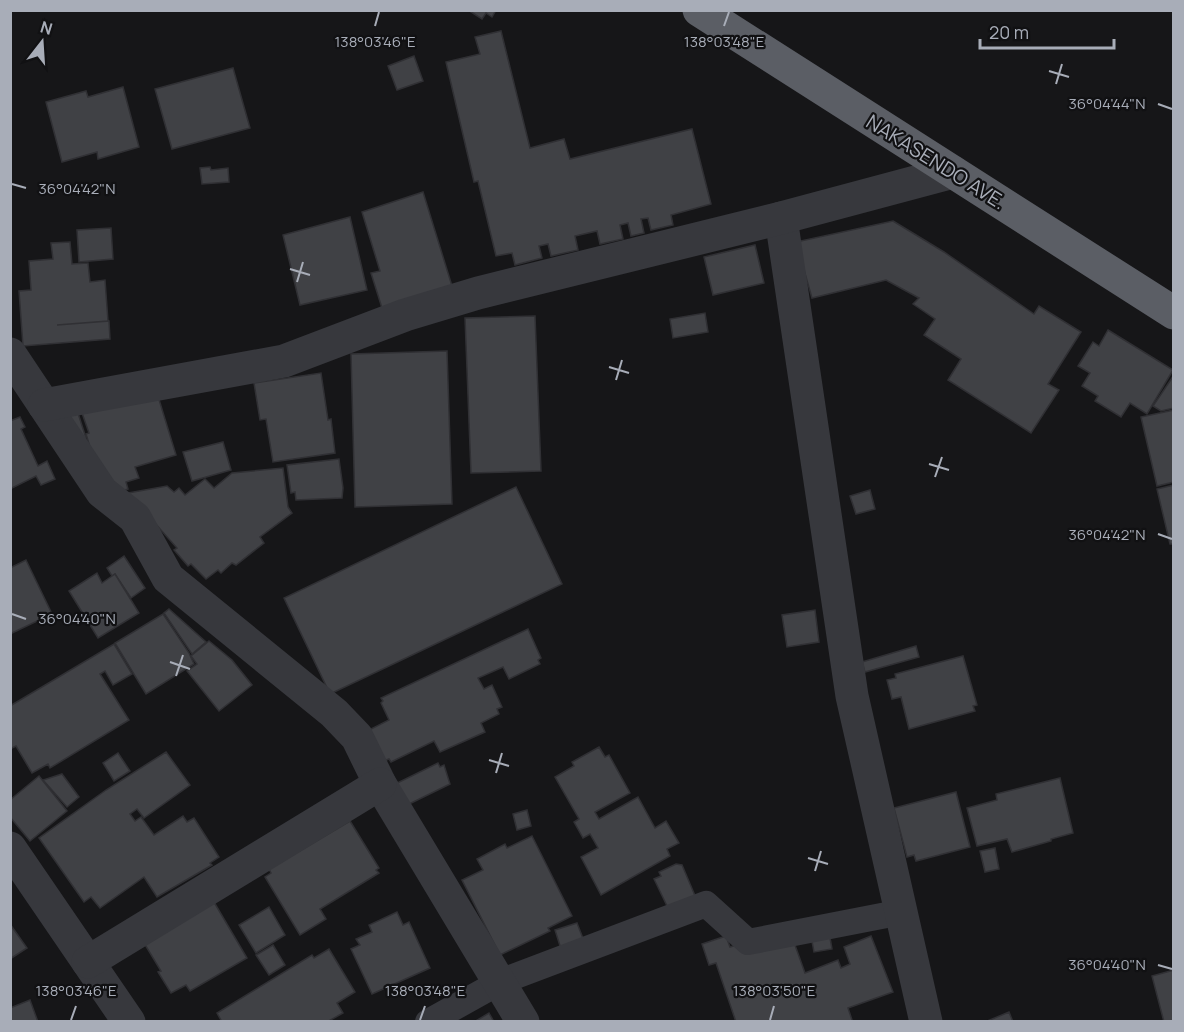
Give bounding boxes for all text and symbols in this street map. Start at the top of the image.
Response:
north arrow [12,12,72,72]
scale bar [980,12,1114,50]
text: N [38,15,55,40]
text: 20 m [989,20,1029,44]
text: 138°03'46"E [334,31,416,52]
text: 138°03'48"E [684,31,764,52]
text: 36°04'44"N [1069,93,1145,114]
street label: NAKASENDO AVE. [861,108,1011,215]
text: 36°04'42"N [39,178,115,199]
text: 36°04'42"N [1069,524,1145,545]
text: 36°04'40"N [38,608,116,629]
text: 36°04'40"N [1068,954,1146,975]
text: 138°03'46"E [35,980,117,1001]
text: 138°03'48"E [385,980,465,1001]
text: 138°03'50"E [733,980,815,1001]

